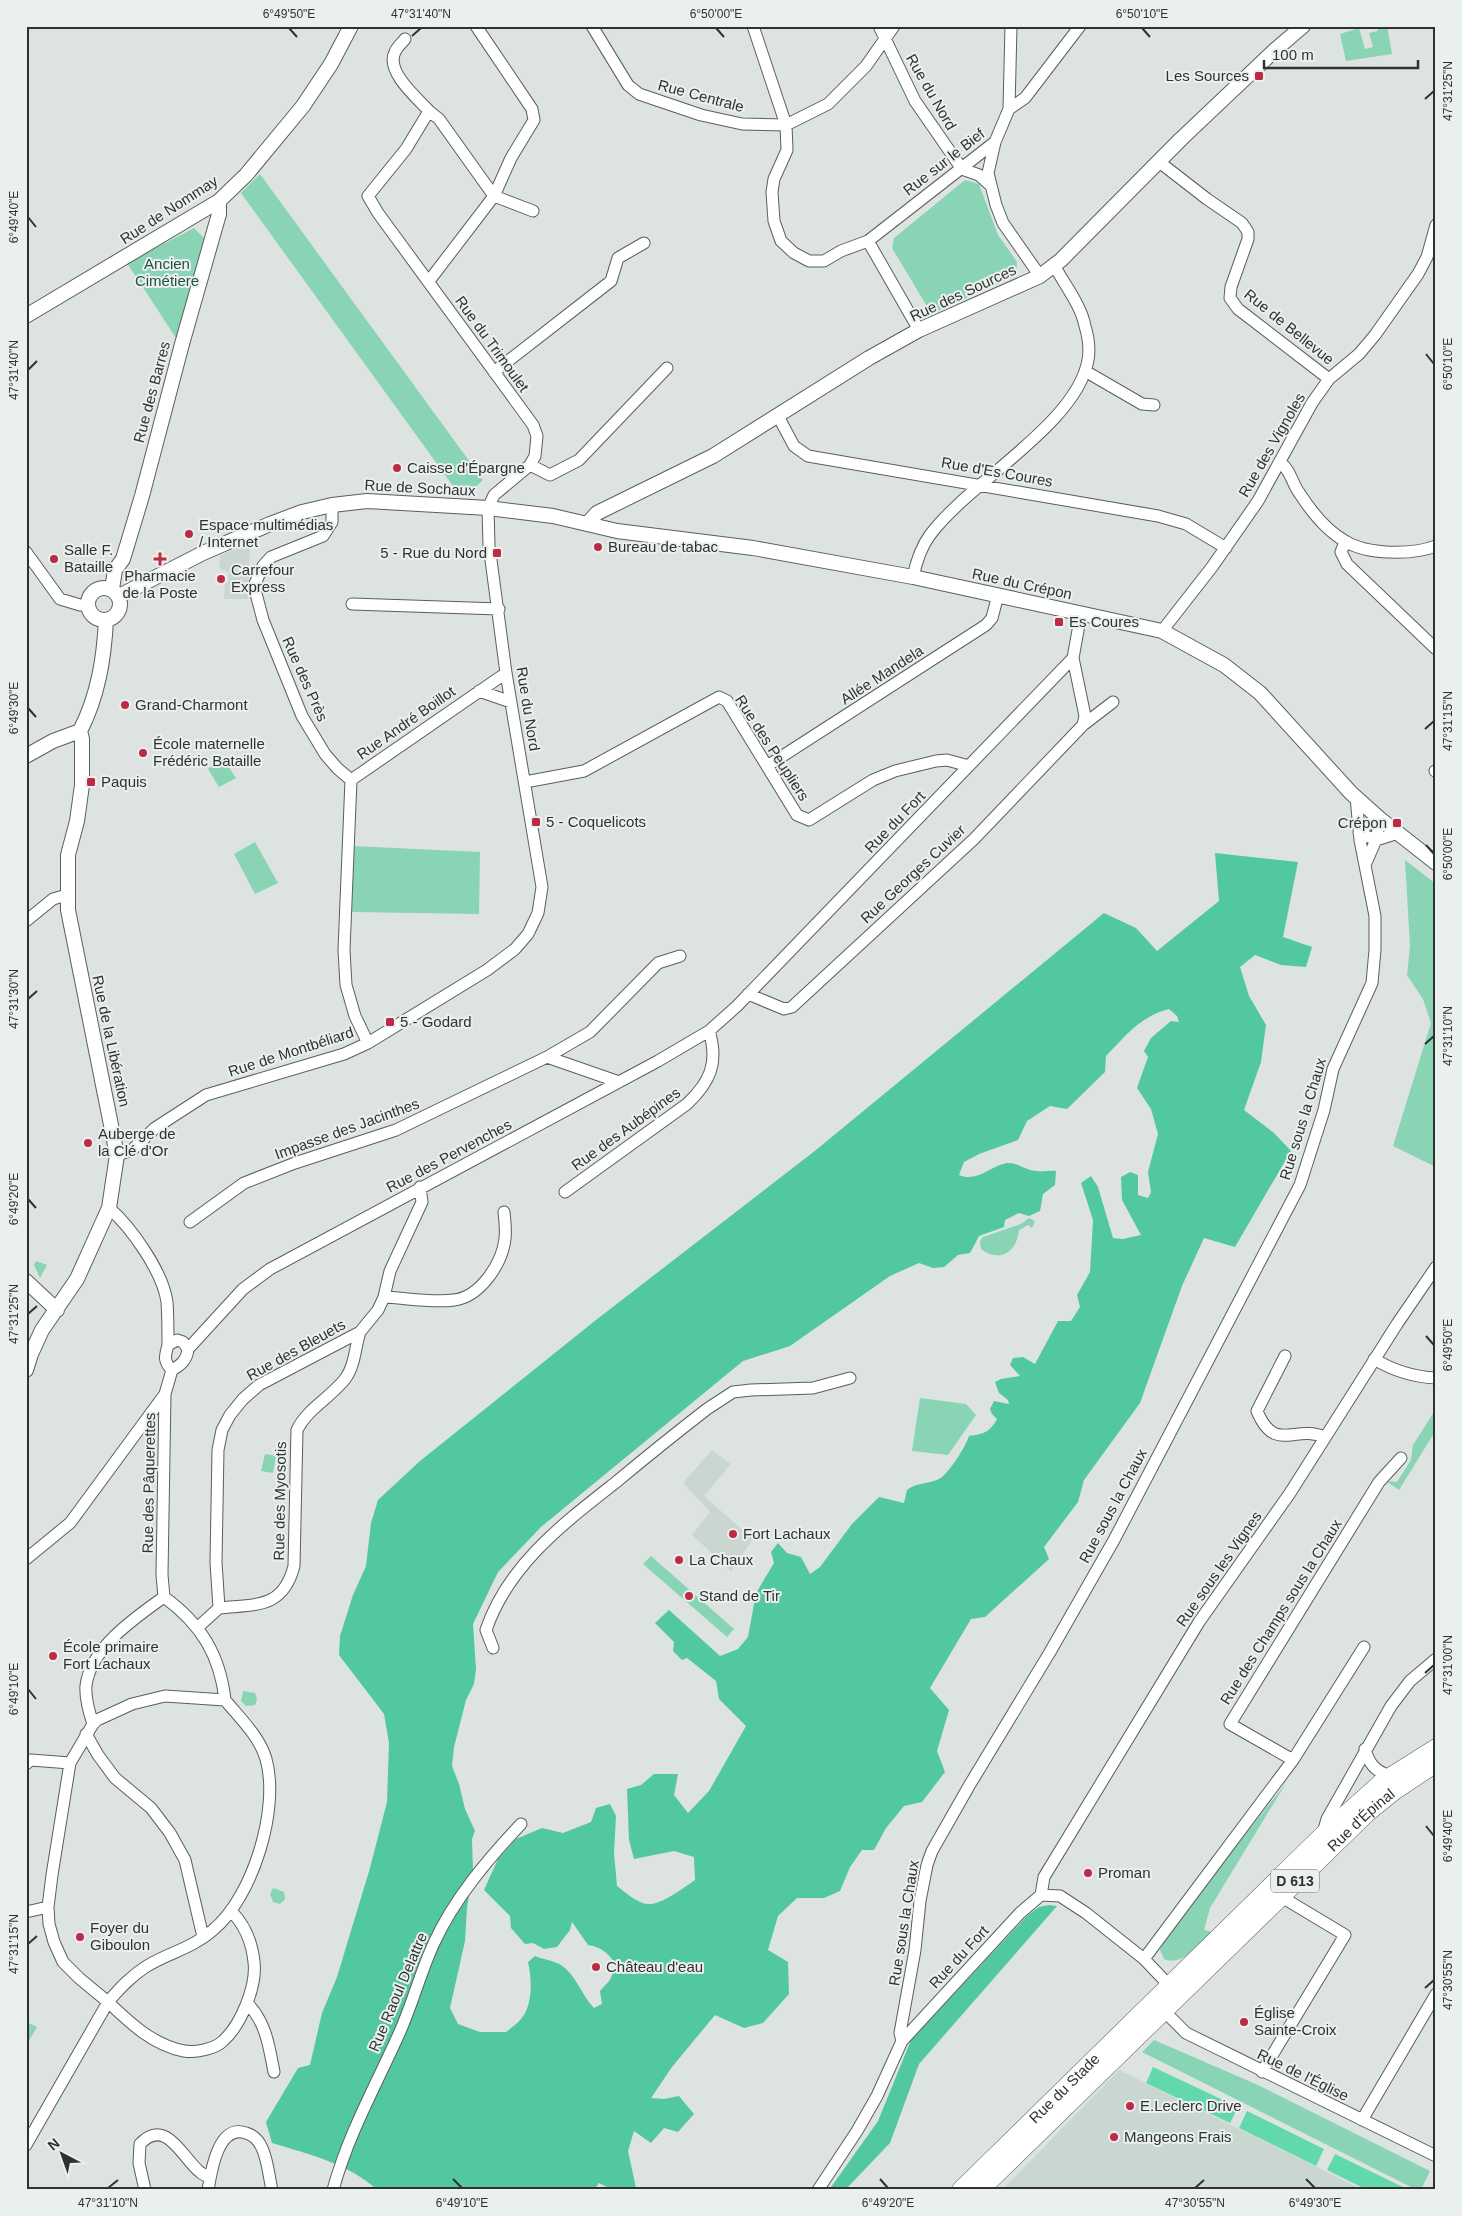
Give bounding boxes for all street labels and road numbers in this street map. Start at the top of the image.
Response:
street label: Rue du Nord [903,51,960,133]
street label: Rue Centrale [656,76,746,115]
street label: Rue sur le Bief [900,124,988,199]
street label: Rue de Nommay [117,172,221,247]
street label: Rue des Sources [907,261,1019,325]
street label: Rue de Bellevue [1241,285,1337,368]
street label: Rue du Trimoulet [452,293,533,396]
street label: Rue des Barres [130,339,173,444]
street label: Rue des Vignoles [1235,390,1308,500]
street label: Rue d'Es Coures [940,453,1054,490]
street label: Rue de Sochaux [364,476,476,499]
street label: Rue du Crépon [971,565,1074,602]
street label: Rue des Près [279,634,332,724]
street label: Allée Mandela [837,641,927,708]
street label: Rue du Nord [513,666,544,752]
street label: Rue André Boillot [353,682,459,763]
street label: Rue des Peupliers [732,692,813,804]
street label: Rue du Fort [861,787,929,856]
street label: Rue Georges Cuvier [857,821,968,926]
street label: Rue de la Libération [89,973,134,1108]
street label: Rue de Montbéliard [226,1023,356,1080]
street label: Rue sous la Chaux [1276,1055,1329,1182]
street label: Rue des Aubépines [568,1083,683,1174]
street label: Impasse des Jacinthes [272,1094,421,1163]
street label: Rue des Pervenches [383,1115,514,1196]
street label: Rue des Bleuets [243,1315,348,1384]
street label: Rue des Pâquerettes [139,1412,158,1554]
street label: Rue des Myosotis [270,1441,289,1561]
street label: Rue sous la Chaux [1075,1445,1150,1566]
street label: Rue sous les Vignes [1172,1508,1265,1629]
street label: Rue des Champs sous la Chaux [1216,1516,1345,1707]
street label: Rue d'Épinal [1324,1785,1398,1855]
street label: Rue sous la Chaux [885,1859,922,1987]
road number: D 613 [1271,1870,1319,1892]
street label: Rue du Fort [925,1921,992,1991]
street label: Rue Raoul Delattre [365,1930,430,2054]
street label: Rue de l'Église [1255,2045,1352,2104]
street label: Rue du Stade [1025,2050,1103,2126]

